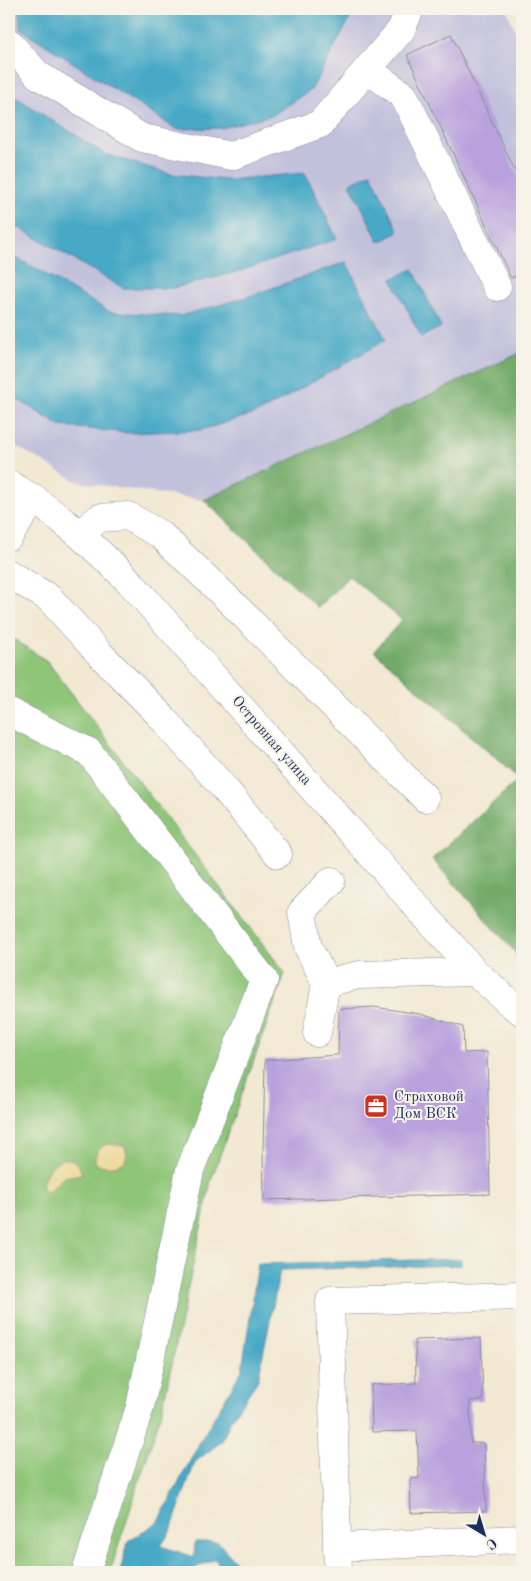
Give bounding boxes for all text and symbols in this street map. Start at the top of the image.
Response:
street label: Островная улица [228,694,314,789]
place label: Страховой Дом ВСК [394,1090,464,1122]
office icon: Страховой Дом ВСК [363,1093,389,1119]
north arrow [458,1508,508,1558]
text: С [483,1535,499,1552]

